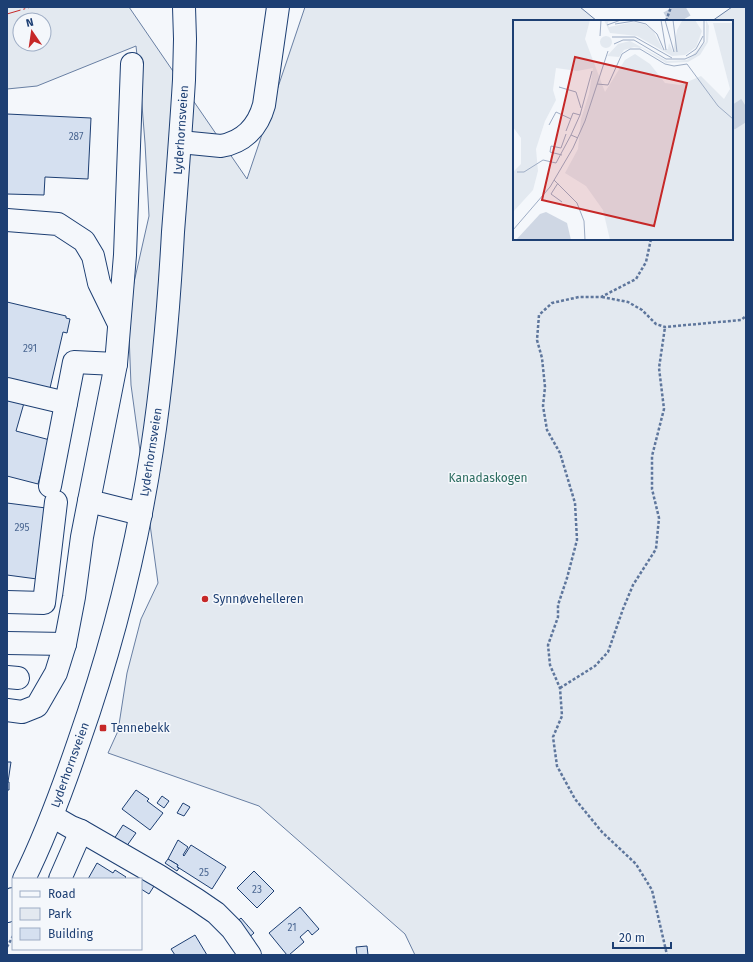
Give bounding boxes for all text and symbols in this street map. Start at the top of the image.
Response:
north arrow [12,12,52,52]
text: N [25,16,35,30]
inset map [513,20,733,240]
street label: Lyderhornsveien [171,85,191,175]
house number: 287 [69,131,84,143]
house number: 291 [23,343,37,355]
street label: Lyderhornsveien [137,407,165,497]
park label: Kanadaskogen [449,471,527,485]
house number: 295 [14,522,30,534]
place label: Synnøvehelleren [213,592,304,606]
marker: Synnøvehelleren [200,594,210,604]
street label: Lyderhornsveien [48,720,92,810]
place label: Tennebekk [111,721,171,735]
marker: Tennebekk [98,723,108,733]
house number: 25 [199,867,209,879]
legend [12,878,142,950]
house number: 23 [252,884,262,896]
text: Road [48,887,76,901]
text: Park [48,907,72,921]
house number: 21 [287,922,297,934]
scale bar [613,924,671,950]
text: Building [48,927,94,941]
text: 20 m [619,931,645,945]

